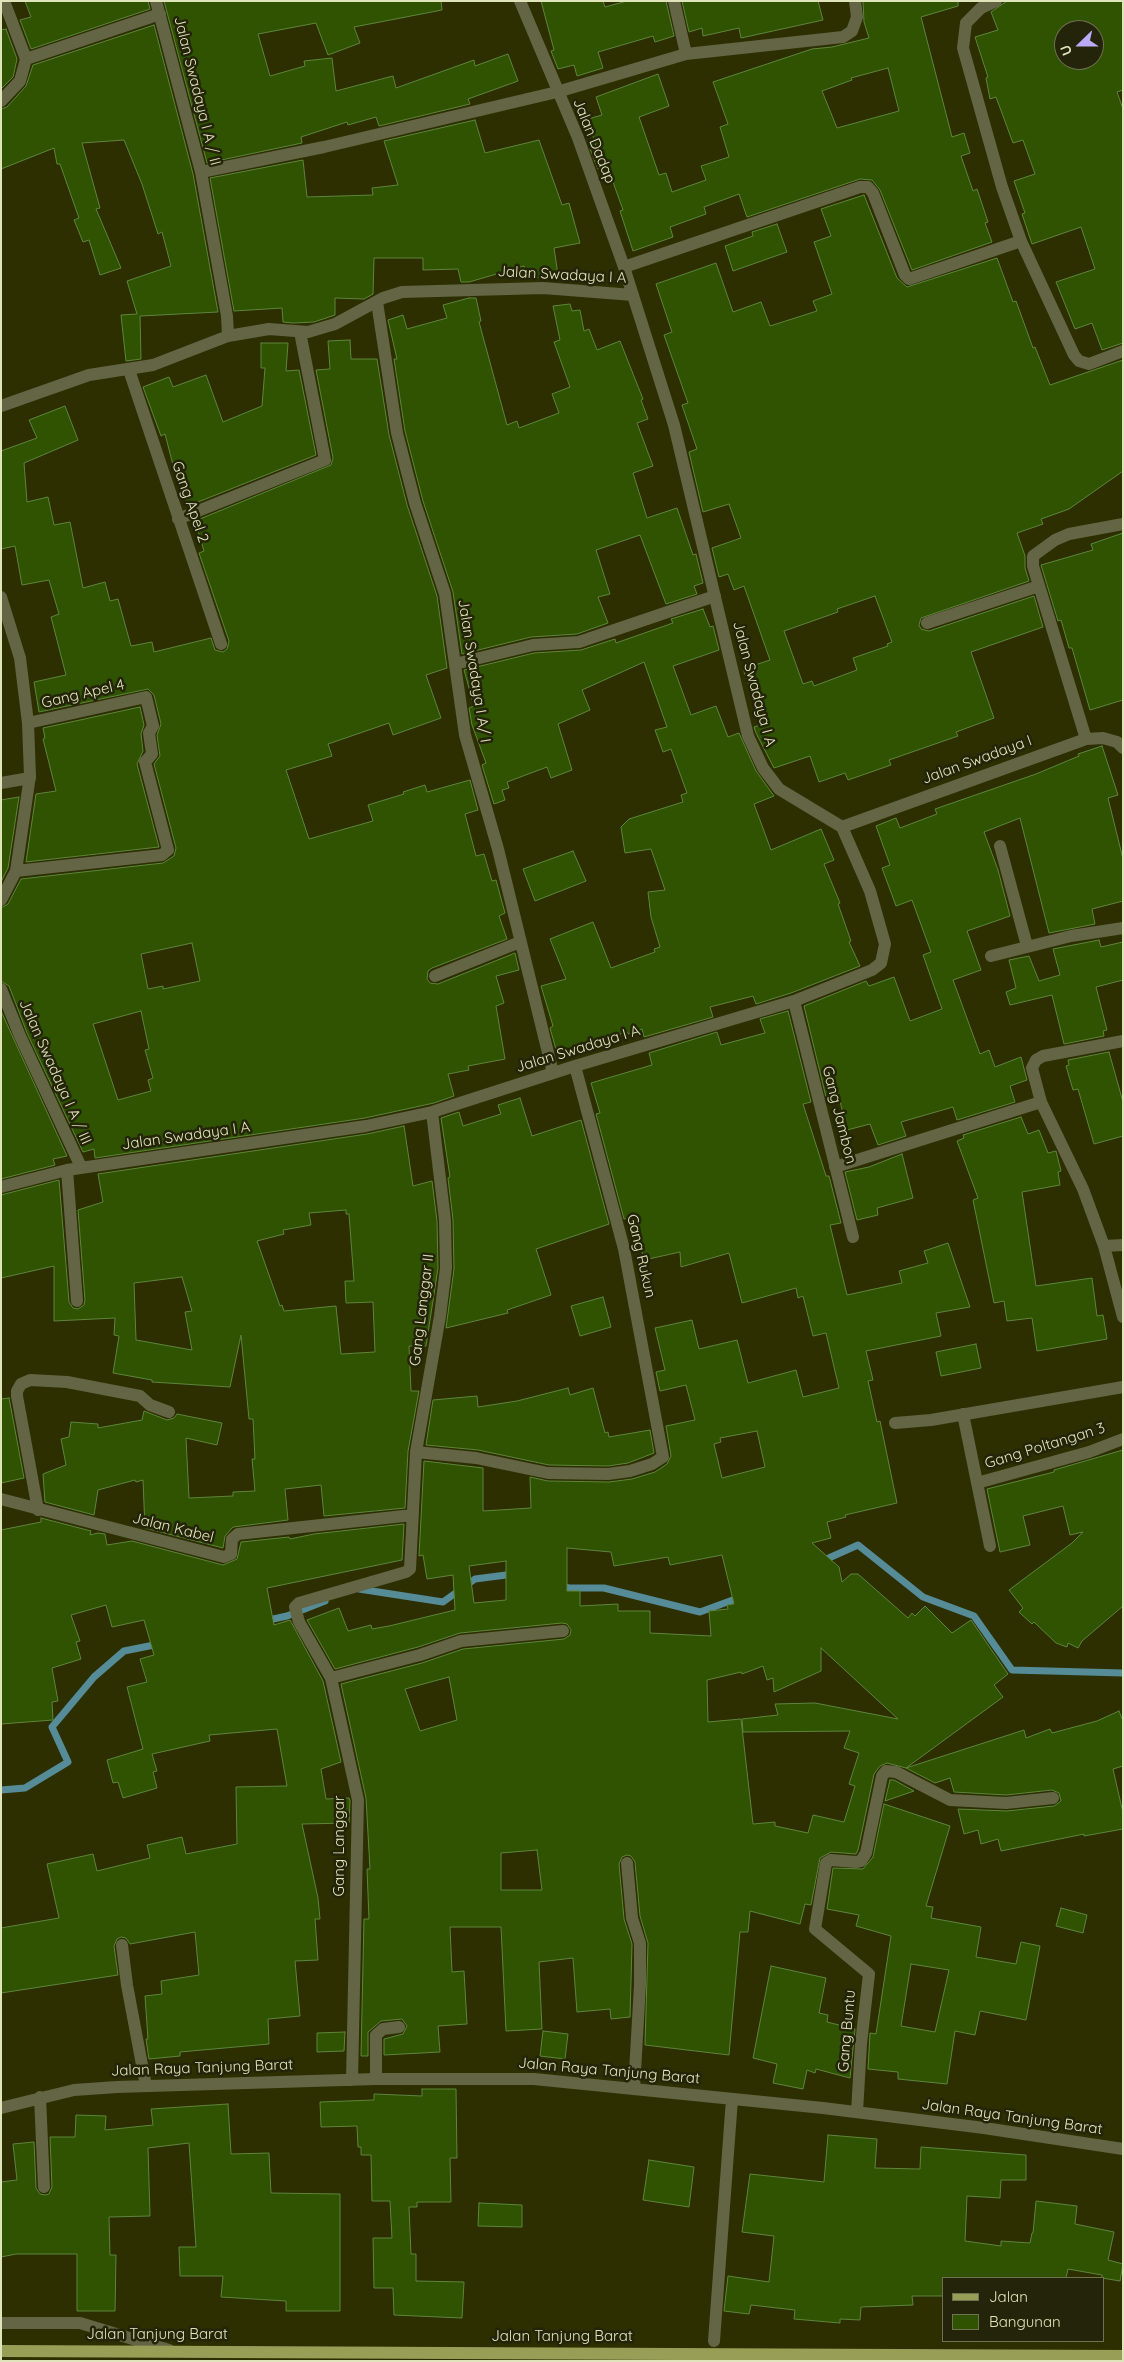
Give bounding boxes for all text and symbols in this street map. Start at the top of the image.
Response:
street label: Jalan Swadaya I A / II [170,15,224,167]
north arrow [1054,20,1104,70]
text: U [1056,42,1076,58]
street label: Jalan Dadap [569,96,619,186]
street label: Jalan Swadaya I A [497,263,627,287]
street label: Gang Apel 2 [168,459,212,545]
street label: Jalan Swadaya I A/ I [454,598,494,744]
street label: Jalan Swadaya I A [729,619,779,749]
street label: Gang Apel 4 [40,676,126,712]
street label: Jalan Swadaya I [920,732,1034,788]
street label: Jalan Swadaya I A / III [15,997,95,1147]
street label: Jalan Swadaya I A [514,1021,642,1077]
street label: Gang Jambon [818,1064,860,1166]
street label: Jalan Swadaya I A [121,1118,251,1154]
street label: Gang Rukun [623,1212,659,1300]
street label: Gang Langgar II [406,1253,438,1367]
street label: Gang Poltangan 3 [983,1419,1107,1473]
street label: Jalan Kabel [130,1509,216,1547]
street label: Gang Langgar [330,1795,348,1897]
street label: Gang Buntu [834,1989,860,2073]
street label: Jalan Raya Tanjung Barat [517,2054,701,2088]
street label: Jalan Raya Tanjung Barat [110,2056,294,2080]
street label: Jalan Raya Tanjung Barat [920,2095,1104,2139]
legend [942,2277,1104,2342]
text: Jalan [989,2287,1028,2306]
text: Bangunan [989,2312,1061,2331]
street label: Jalan Tanjung Barat [86,2325,228,2343]
street label: Jalan Tanjung Barat [491,2327,633,2345]

